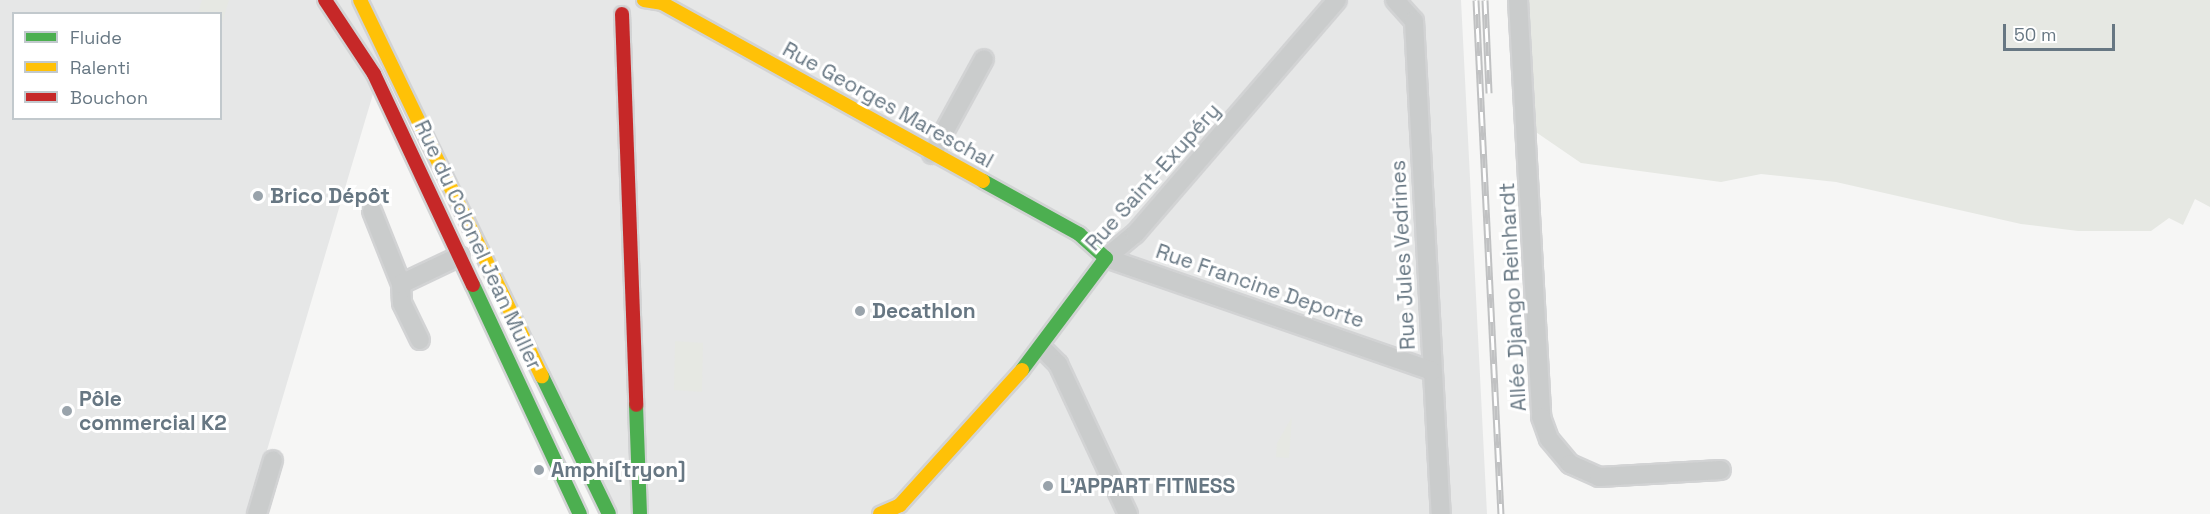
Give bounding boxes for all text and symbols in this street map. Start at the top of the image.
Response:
legend [12,12,222,120]
scale bar [2006,12,2118,50]
text: 50 m [2014,23,2056,46]
text: Fluide [70,26,122,49]
street label: Rue Georges Mareschal [778,37,998,173]
text: Ralenti [70,56,130,79]
text: Bouchon [70,86,148,109]
street label: Rue Saint-Exupéry [1080,98,1226,256]
street label: Rue du Colonel Jean Muller [409,116,547,374]
street label: Rue Jules Vedrines [1385,159,1421,351]
street label: Allée Django Reinhardt [1494,182,1532,412]
place label: Brico Dépôt [270,183,390,209]
marker: Brico Dépôt [251,189,265,203]
street label: Rue Francine Deporte [1153,238,1367,334]
place label: Decathlon [872,298,976,324]
marker: Decathlon [853,304,867,318]
place label: Pôle commercial K2 [79,386,227,436]
marker: Pôle commercial K2 [60,404,74,418]
place label: Amphi[tryon] [551,457,686,483]
marker: Amphi[tryon] [532,463,546,477]
place label: L'APPART FITNESS [1060,473,1236,499]
marker: L'APPART FITNESS [1041,479,1055,493]

